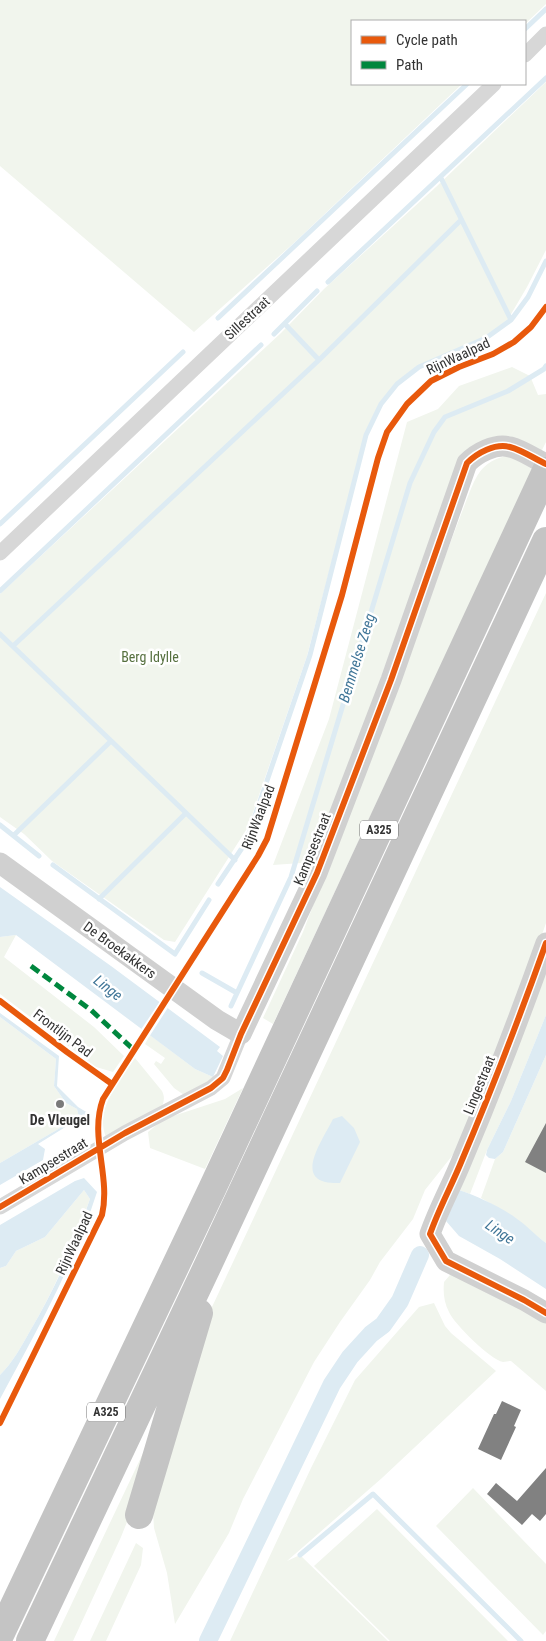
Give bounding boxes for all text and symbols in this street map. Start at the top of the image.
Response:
legend [351,20,526,85]
text: Cycle path [396,31,458,49]
text: Path [396,56,423,74]
street label: Sillestraat [221,293,273,343]
street label: RijnWaalpad [424,334,492,378]
water label: Bemmelse Zeeg [335,611,379,705]
park label: Berg Idylle [121,649,179,665]
street label: RijnWaalpad [238,782,278,852]
street label: Kampsestraat [290,810,334,888]
road number: A325 [360,820,398,840]
street label: De Broekakkers [81,918,159,982]
water label: Linge [90,971,126,1005]
street label: Frontlijn Pad [30,1006,96,1060]
street label: Lingestraat [460,1053,498,1117]
marker: De Vleugel [54,1098,66,1110]
place label: De Vleugel [30,1112,90,1128]
street label: Kampsestraat [16,1134,90,1188]
street label: RijnWaalpad [52,1209,96,1277]
water label: Linge [482,1216,518,1248]
road number: A325 [87,1402,125,1421]

